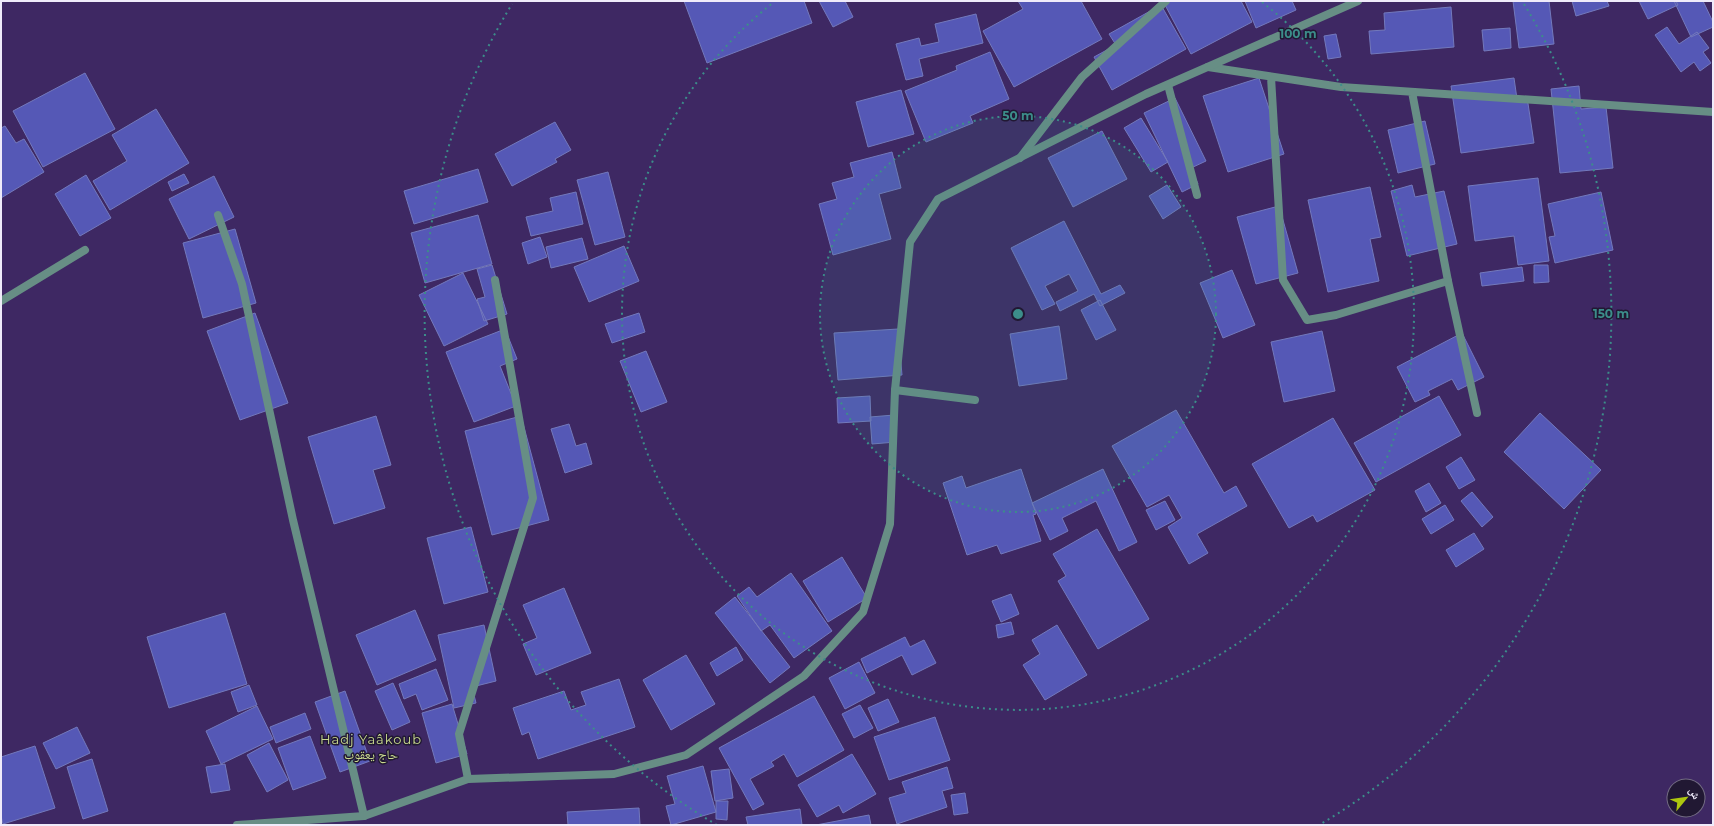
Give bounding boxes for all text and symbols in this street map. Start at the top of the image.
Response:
text: 100 m [1280,26,1316,41]
text: 50 m [1002,108,1034,123]
text: 150 m [1593,306,1629,321]
centre of rings [1011,307,1025,321]
district label: Hadj Yaâkoub حاج يعقوب [320,731,422,764]
north arrow [1666,778,1706,818]
text: ش [1685,785,1704,802]

